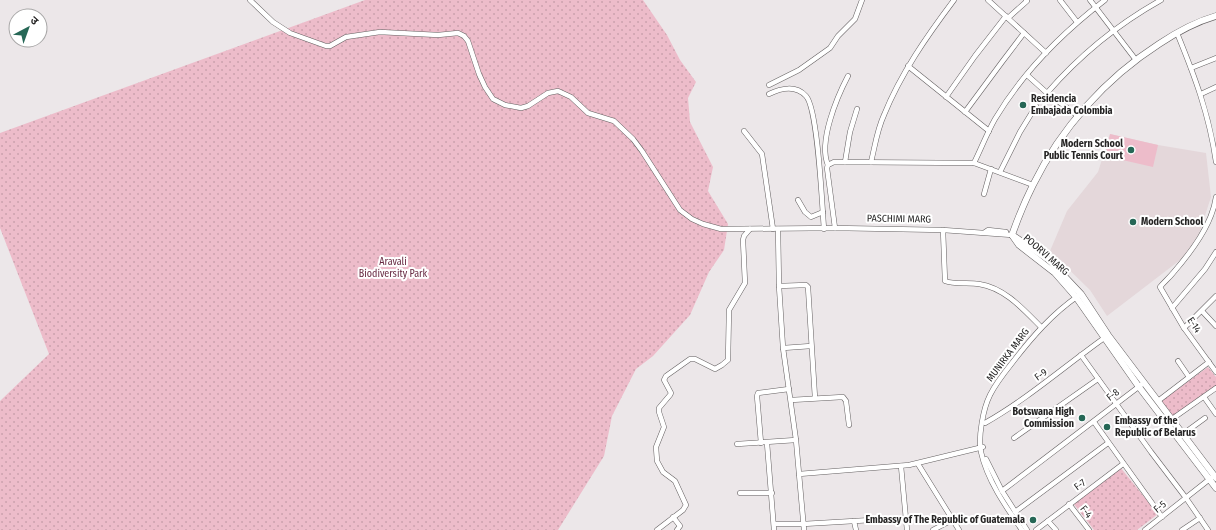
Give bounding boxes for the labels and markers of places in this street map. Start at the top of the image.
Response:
place label: Residencia Embajada Colombia [1031,93,1113,117]
marker: Residencia Embajada Colombia [1018,100,1028,110]
place label: Modern School Public Tennis Court [1044,138,1123,162]
marker: Modern School Public Tennis Court [1126,145,1136,155]
place label: Modern School [1141,216,1204,228]
marker: Modern School [1128,217,1138,227]
place label: Botswana High Commission [1012,406,1074,430]
marker: Botswana High Commission [1077,413,1087,423]
place label: Embassy of the Republic of Belarus [1115,415,1196,439]
marker: Embassy of the Republic of Belarus [1102,422,1112,432]
place label: Embassy of The Republic of Guatemala [865,514,1025,526]
marker: Embassy of The Republic of Guatemala [1028,515,1038,525]

